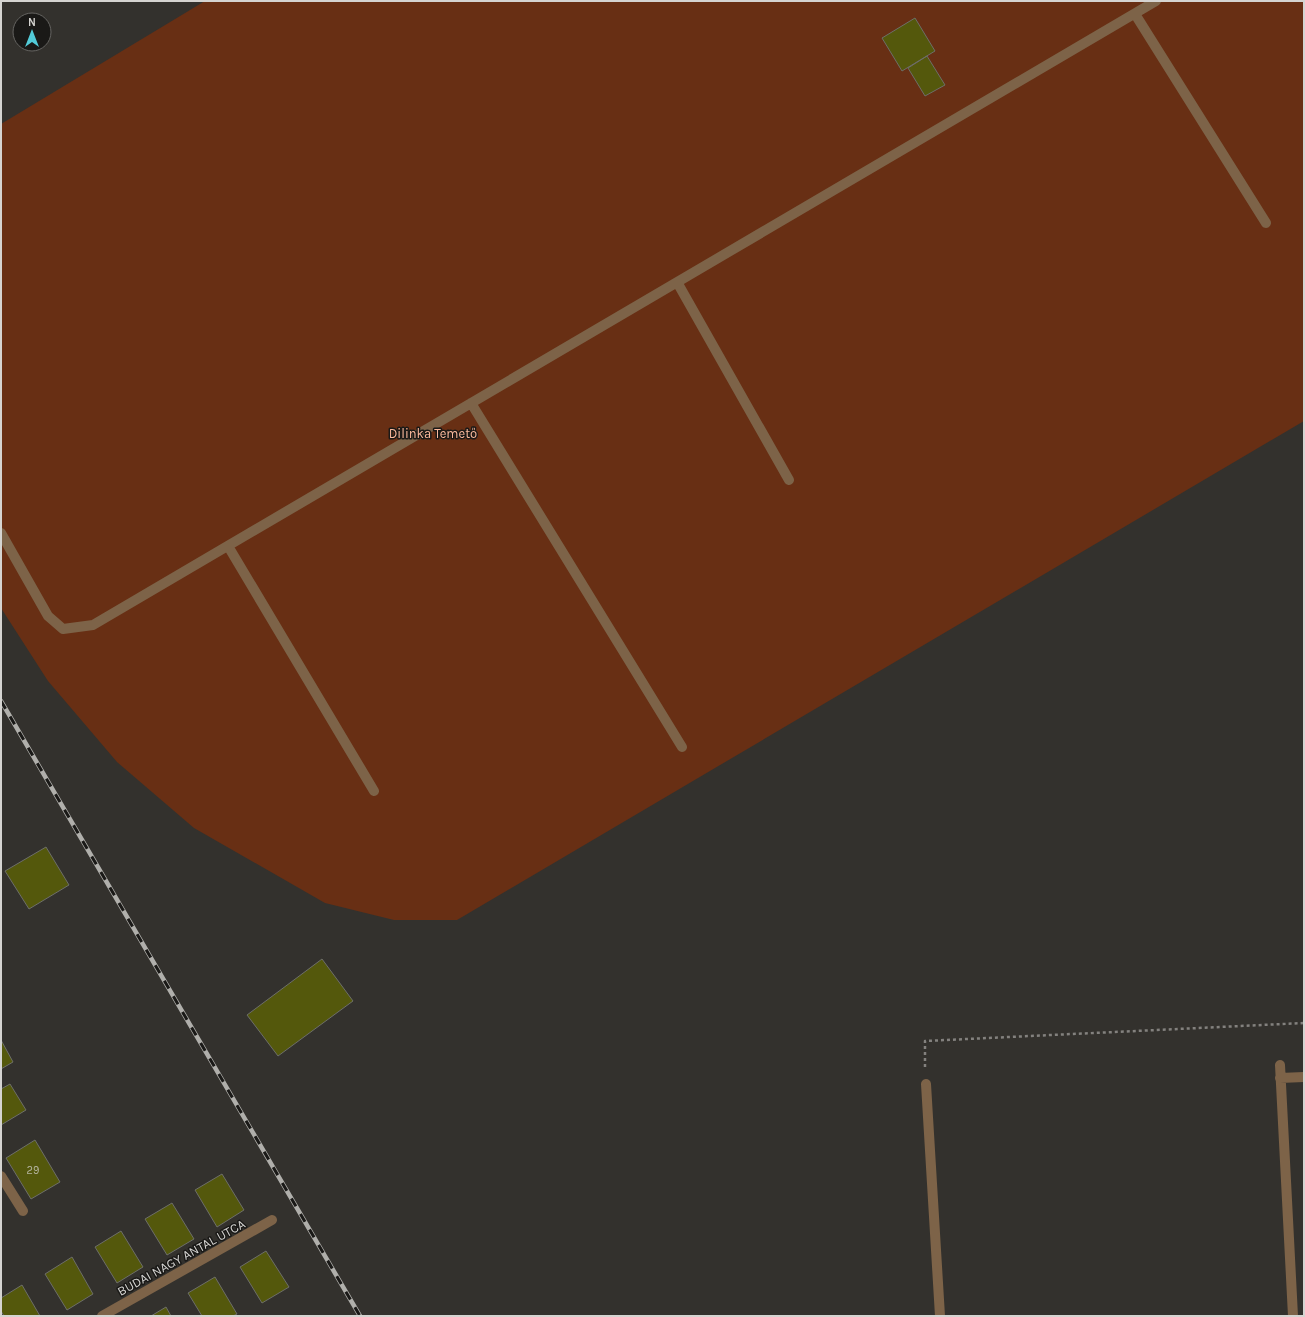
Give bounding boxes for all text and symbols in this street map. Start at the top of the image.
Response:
north arrow [12,12,52,52]
text: N [28,16,36,29]
park label: Dilinka Temető [389,426,477,441]
house number: 29 [27,1164,39,1177]
street label: BUDAI NAGY ANTAL UTCA [115,1216,248,1299]

